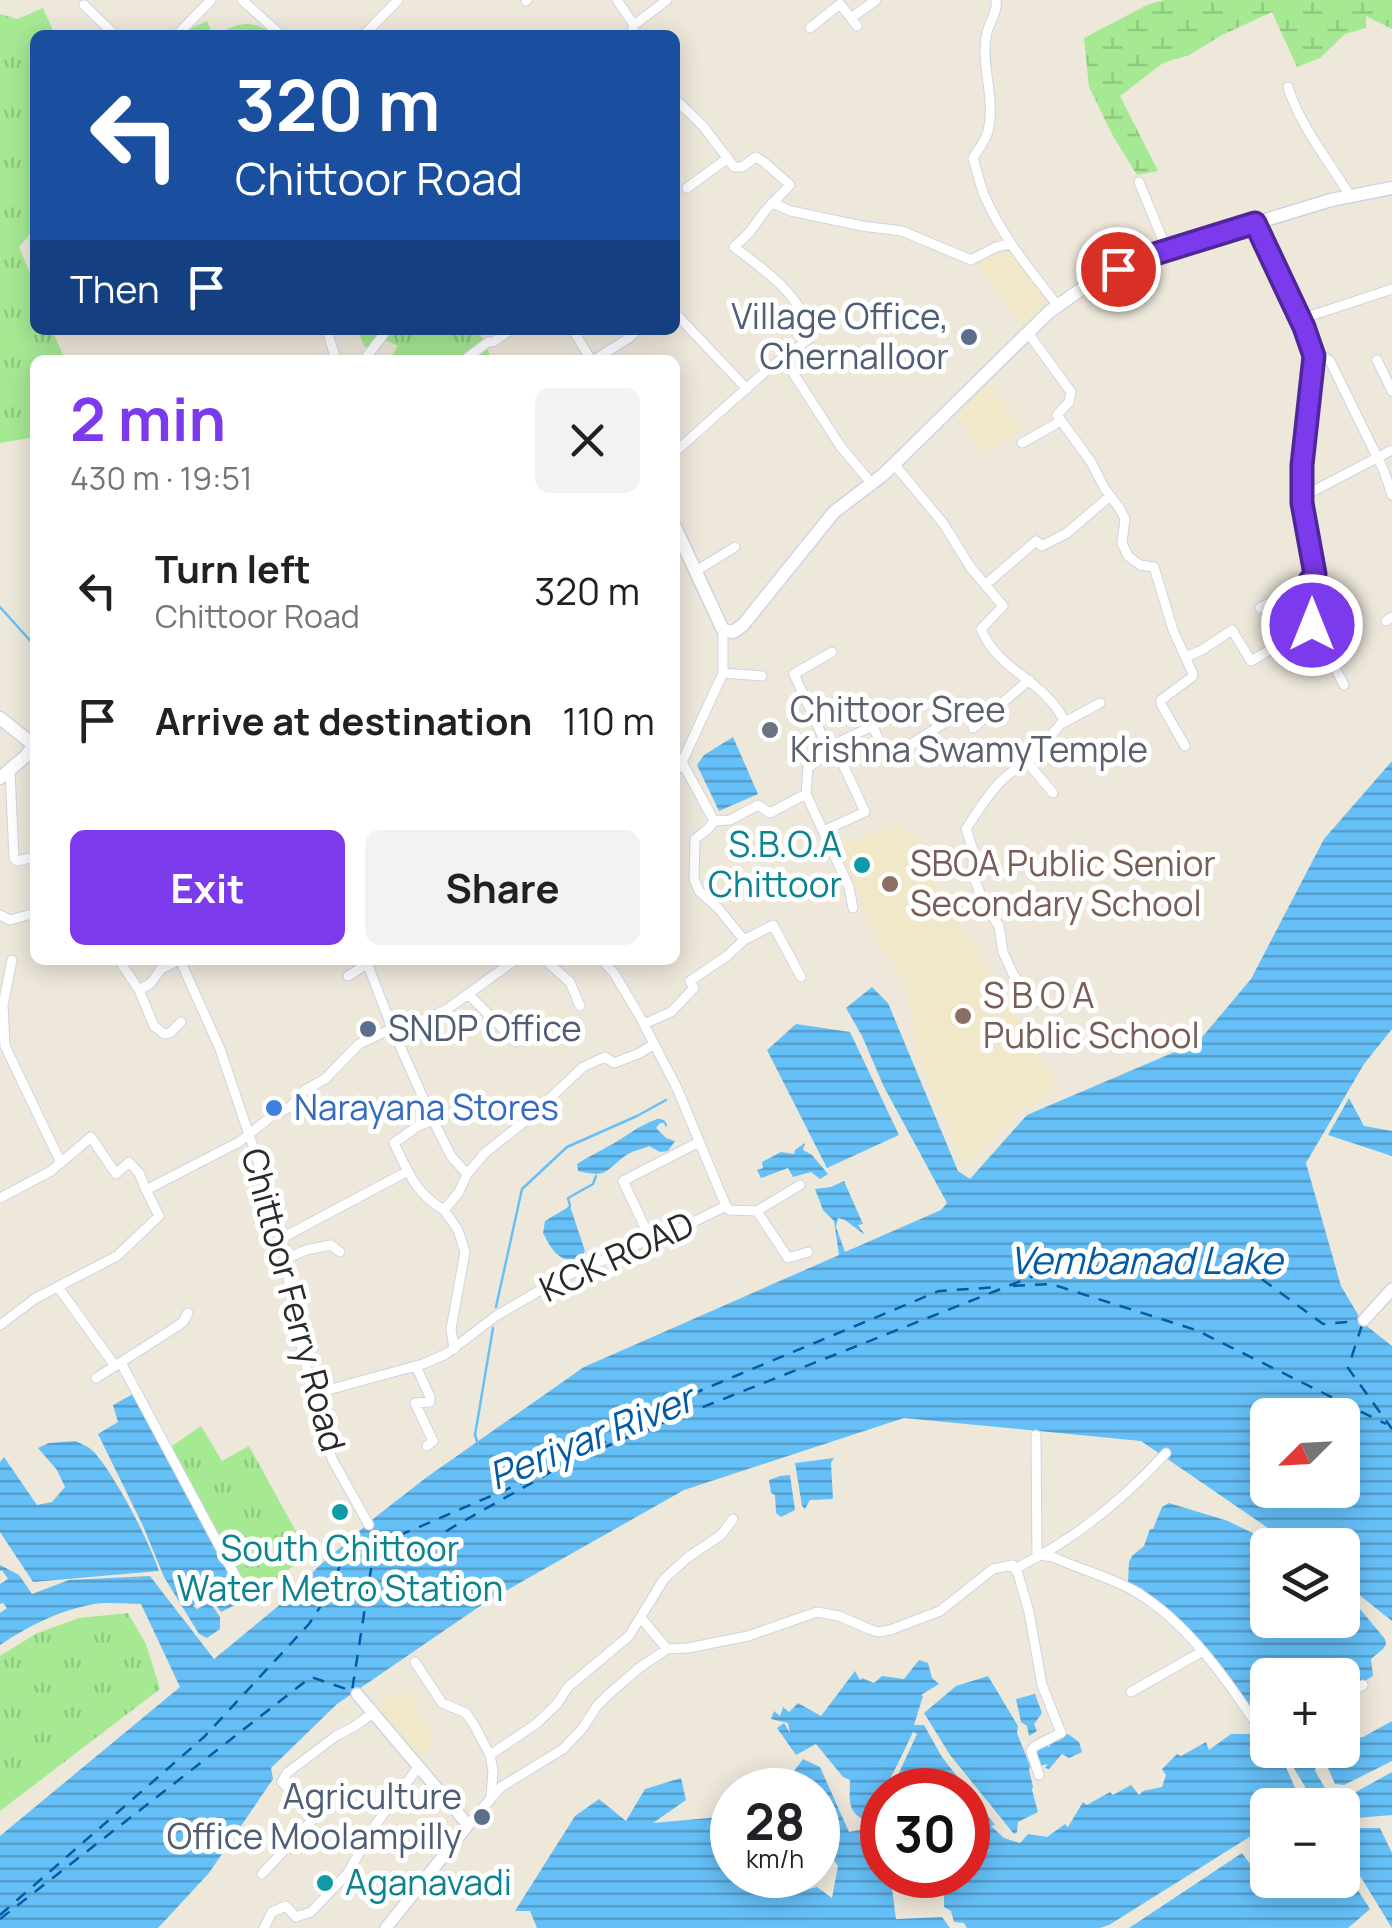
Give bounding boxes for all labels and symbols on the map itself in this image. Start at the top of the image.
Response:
pin [1076,227,1161,312]
place label: Village Office, Chernalloor [731,292,949,380]
marker: Village Office, Chernalloor [958,326,980,348]
position arrow [1260,573,1364,677]
place label: Chittoor Sree Krishna SwamyTemple [790,685,1148,773]
marker: Chittoor Sree Krishna SwamyTemple [759,719,781,741]
place label: S.B.O.A Chittoor [708,820,842,908]
place label: SBOA Public Senior Secondary School [910,839,1216,927]
marker: S.B.O.A Chittoor [851,854,873,876]
marker: SBOA Public Senior Secondary School [879,873,901,895]
place label: S B O A Public School [983,971,1200,1059]
place label: SNDP Office [388,1004,582,1052]
marker: S B O A Public School [952,1005,974,1027]
marker: SNDP Office [357,1018,379,1040]
place label: Narayana Stores [294,1083,559,1131]
marker: Narayana Stores [263,1097,285,1119]
street label: Chittoor Ferry Road [230,1143,358,1457]
street label: KCK ROAD [532,1199,701,1313]
water label: Vembanad Lake [1009,1233,1285,1285]
water label: Periyar River [480,1370,704,1501]
north arrow [1250,1398,1360,1508]
marker: South Chittoor Water Metro Station [329,1501,351,1523]
place label: South Chittoor Water Metro Station [177,1524,503,1612]
speed limit sign: 30 [860,1768,990,1898]
place label: Agriculture Office Moolampilly [167,1772,462,1860]
marker: Agriculture Office Moolampilly [471,1806,493,1828]
place label: Aganavadi [345,1858,512,1906]
marker: Aganavadi [314,1872,336,1894]

